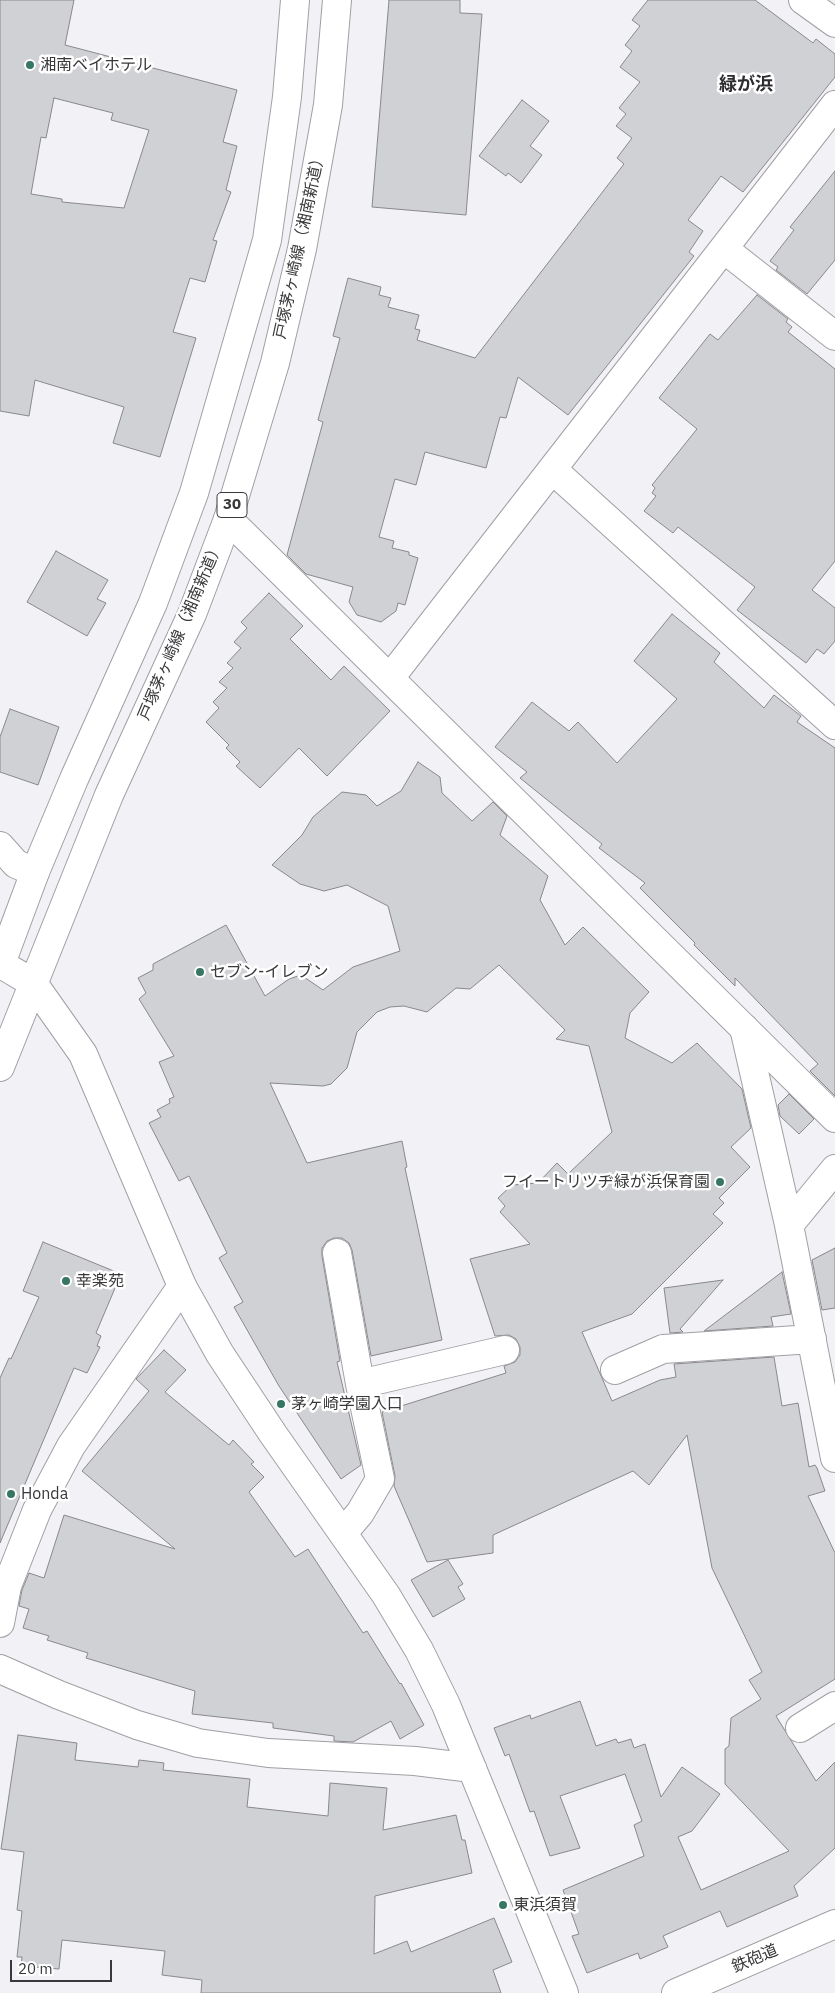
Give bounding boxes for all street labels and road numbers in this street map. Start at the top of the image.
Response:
street label: 戸塚茅ヶ崎線（湘南新道） [271,149,329,341]
road number: 30 [217,492,247,518]
street label: 戸塚茅ヶ崎線（湘南新道） [135,539,227,723]
street label: 鉄砲道 [729,1941,781,1977]

